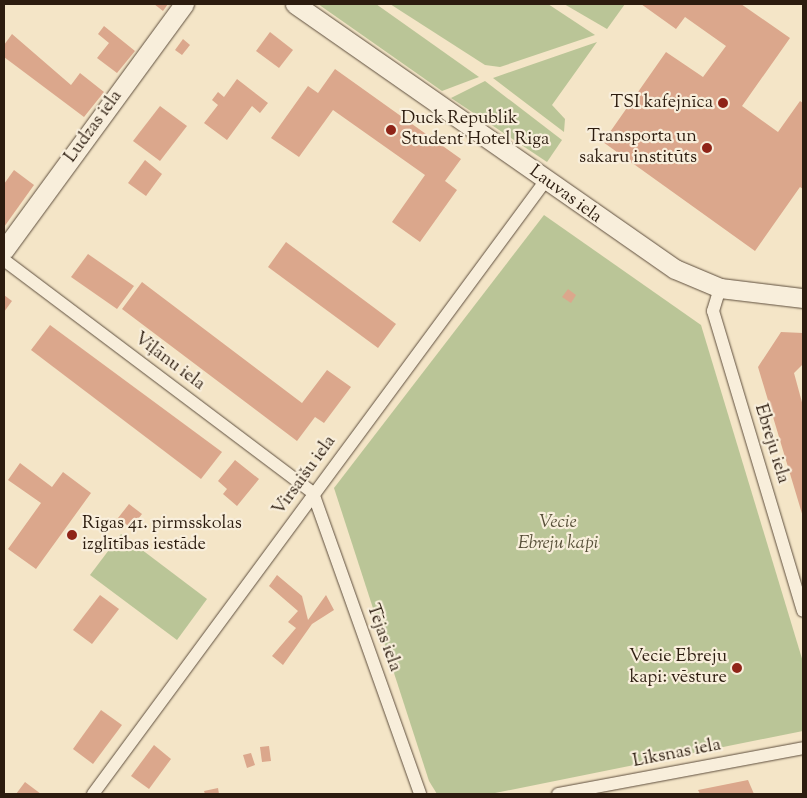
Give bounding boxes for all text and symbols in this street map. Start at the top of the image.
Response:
street label: Ludzas iela [61,87,127,167]
place label: TSI kafejnīca [611,92,713,114]
marker: TSI kafejnīca [717,97,729,109]
place label: Duck Republik Student Hotel Riga [401,109,549,152]
marker: Duck Republik Student Hotel Riga [385,124,397,136]
place label: Transporta un sakaru institūts [579,127,697,170]
marker: Transporta un sakaru institūts [701,142,713,154]
street label: Lauvas iela [524,161,606,229]
street label: Viļānu iela [129,328,209,396]
street label: Ebreju iela [749,402,793,486]
street label: Virsaišu iela [269,432,341,520]
park label: Vecie Ebreju kapi [518,513,598,556]
place label: Rīgas 41. pirmsskolas izglītības iestāde [82,514,242,556]
marker: Rīgas 41. pirmsskolas izglītības iestāde [66,529,78,541]
street label: Tējas iela [361,601,405,675]
place label: Vecie Ebreju kapi: vēsture [629,647,727,690]
marker: Vecie Ebreju kapi: vēsture [731,662,743,674]
street label: Līksnas iela [631,735,723,773]

